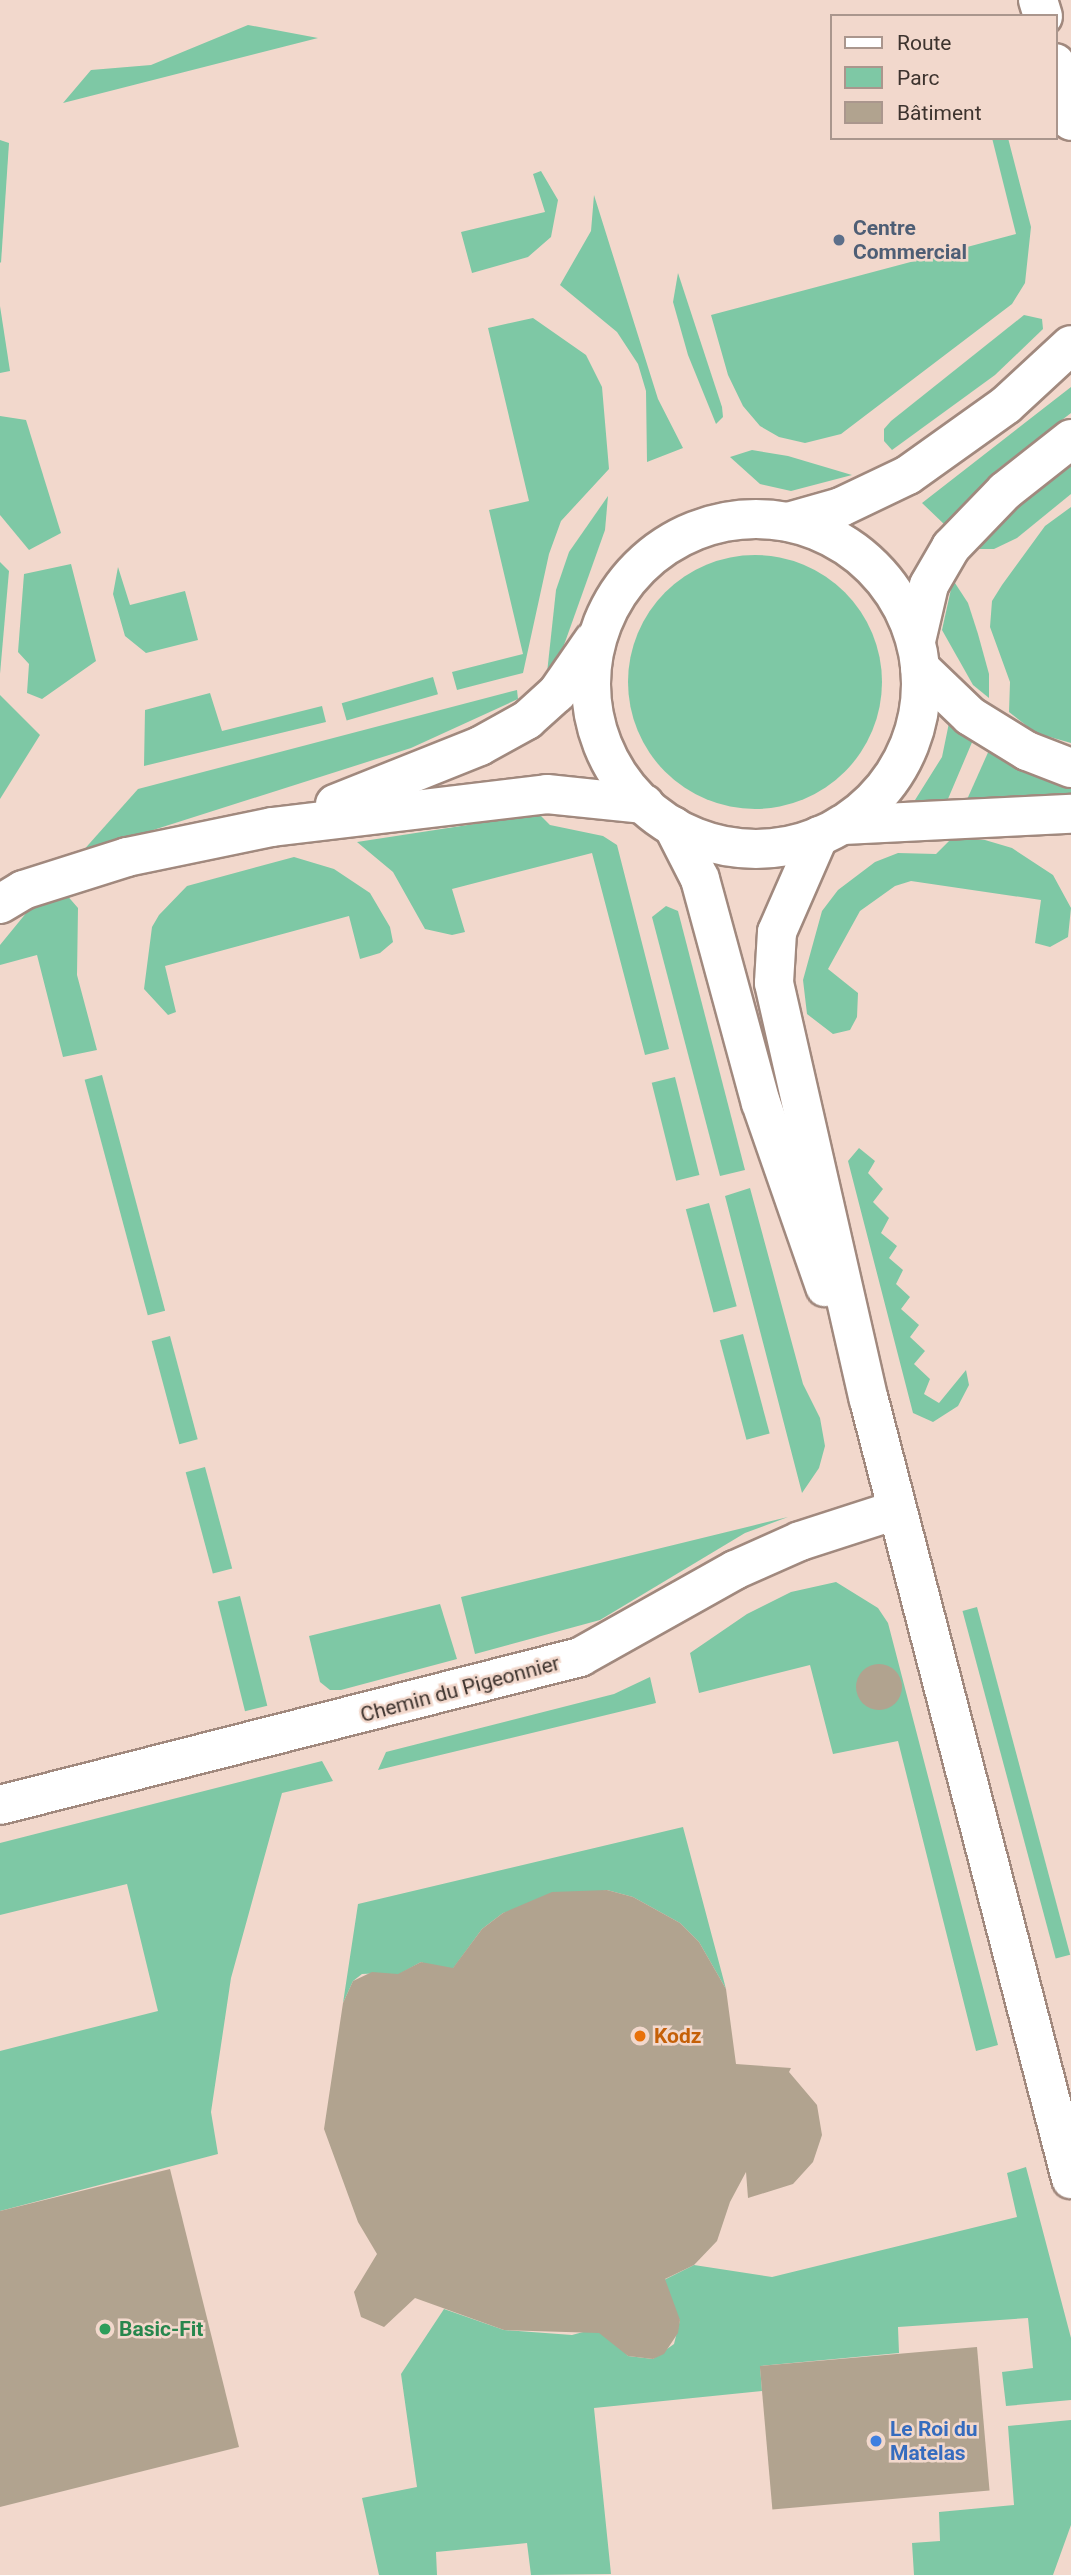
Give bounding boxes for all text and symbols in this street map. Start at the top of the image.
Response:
legend [830,14,1057,140]
text: Route [897,31,952,55]
text: Parc [897,66,939,90]
text: Bâtiment [897,101,982,125]
place label: Centre Commercial [853,215,967,265]
marker: Centre Commercial [831,232,847,248]
street label: Chemin du Pigeonnier [358,1650,562,1728]
place label: Kodz [654,2023,701,2049]
marker: Kodz [632,2028,648,2044]
place label: Basic-Fit [119,2316,203,2342]
marker: Basic-Fit [97,2321,113,2337]
place label: Le Roi du Matelas [890,2416,978,2466]
marker: Le Roi du Matelas [868,2433,884,2449]

